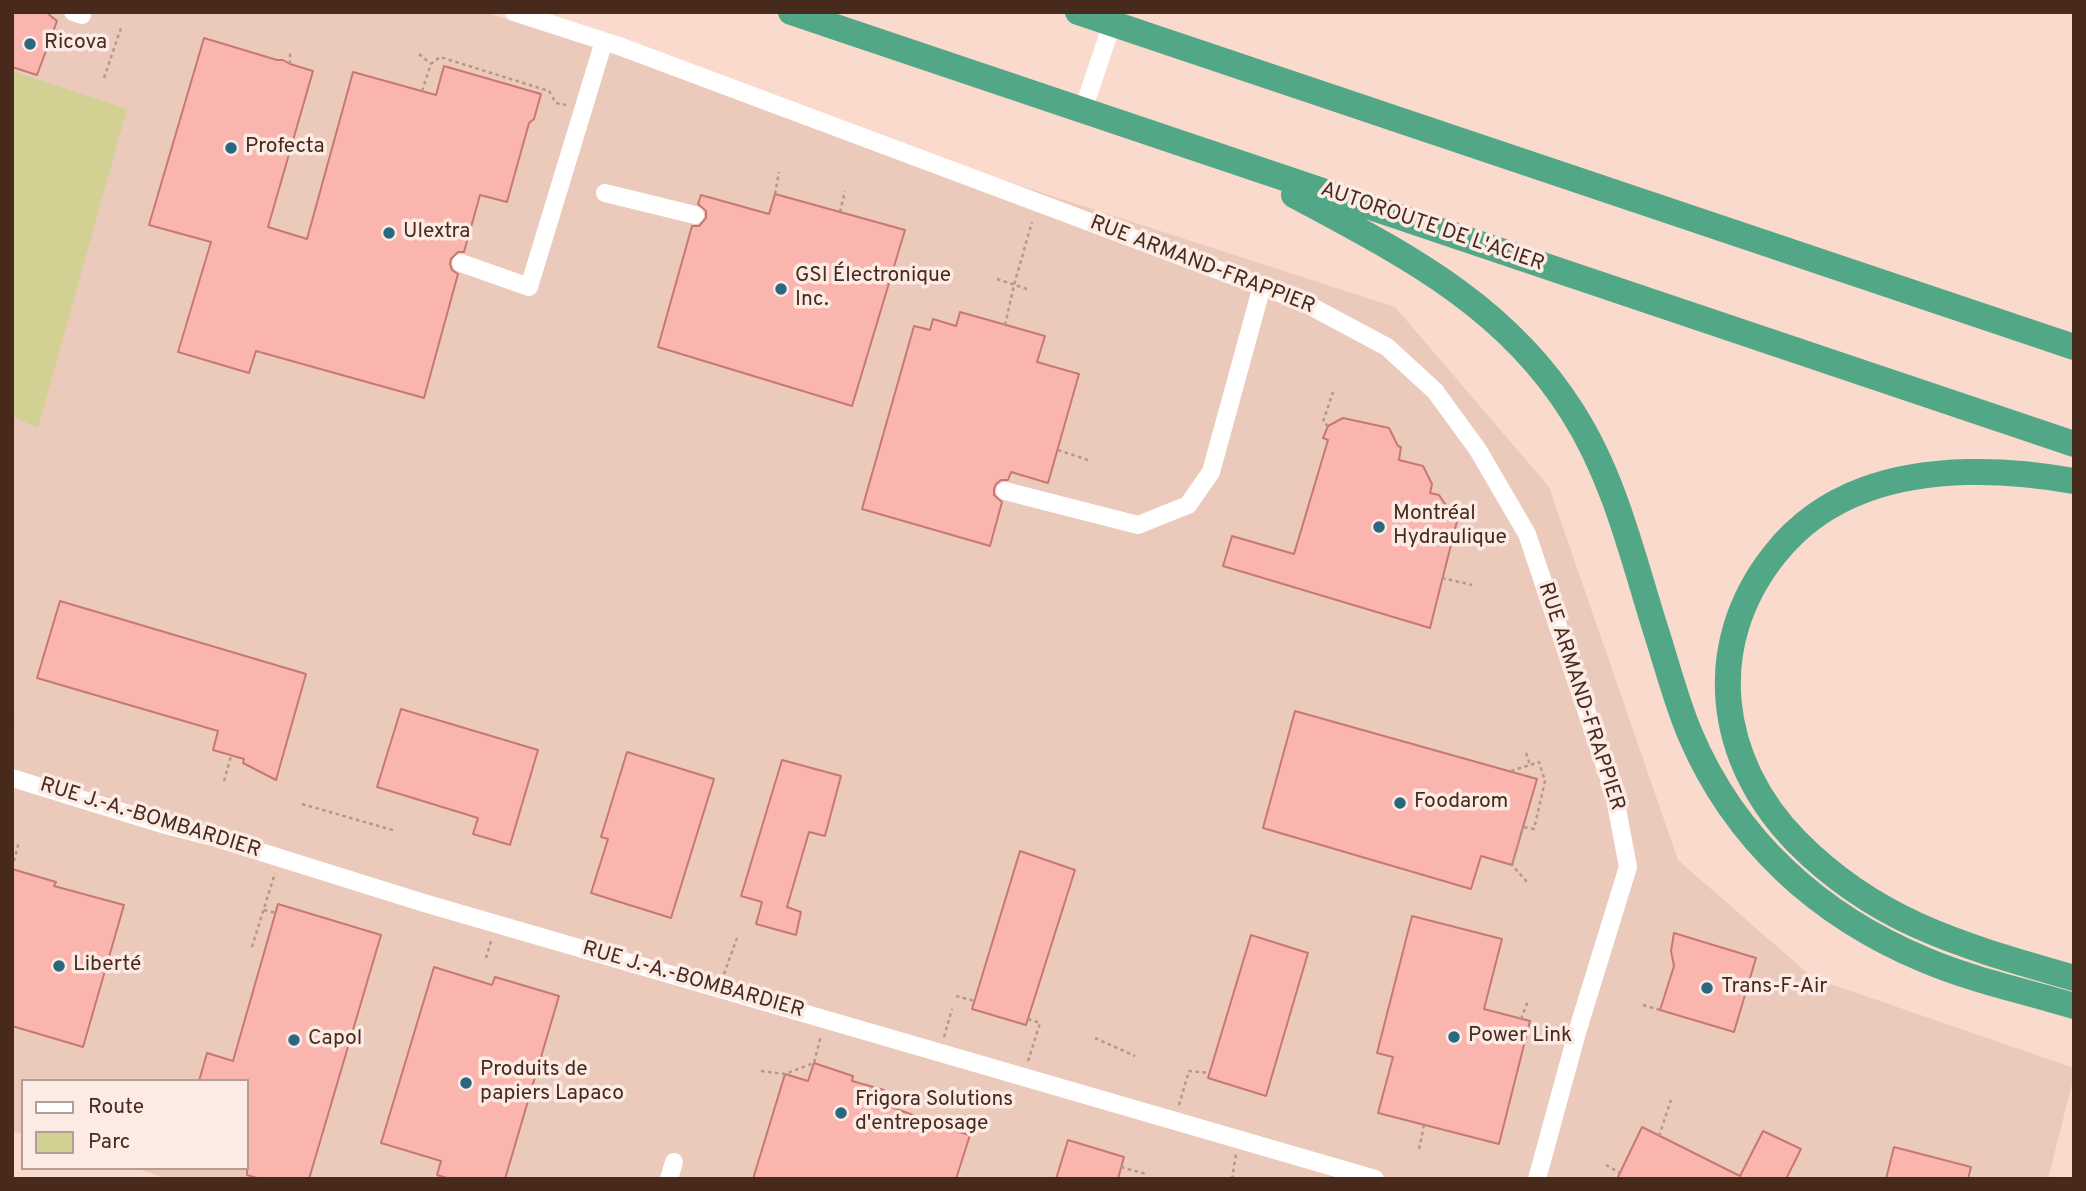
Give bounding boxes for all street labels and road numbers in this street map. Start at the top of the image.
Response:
street label: AUTOROUTE DE L'ACIER [1317,178,1547,278]
street label: RUE ARMAND-FRAPPIER [1086,211,1318,321]
street label: RUE ARMAND-FRAPPIER [1531,579,1629,815]
street label: RUE J.-A.-BOMBARDIER [37,773,263,865]
street label: RUE J.-A.-BOMBARDIER [579,937,807,1025]

